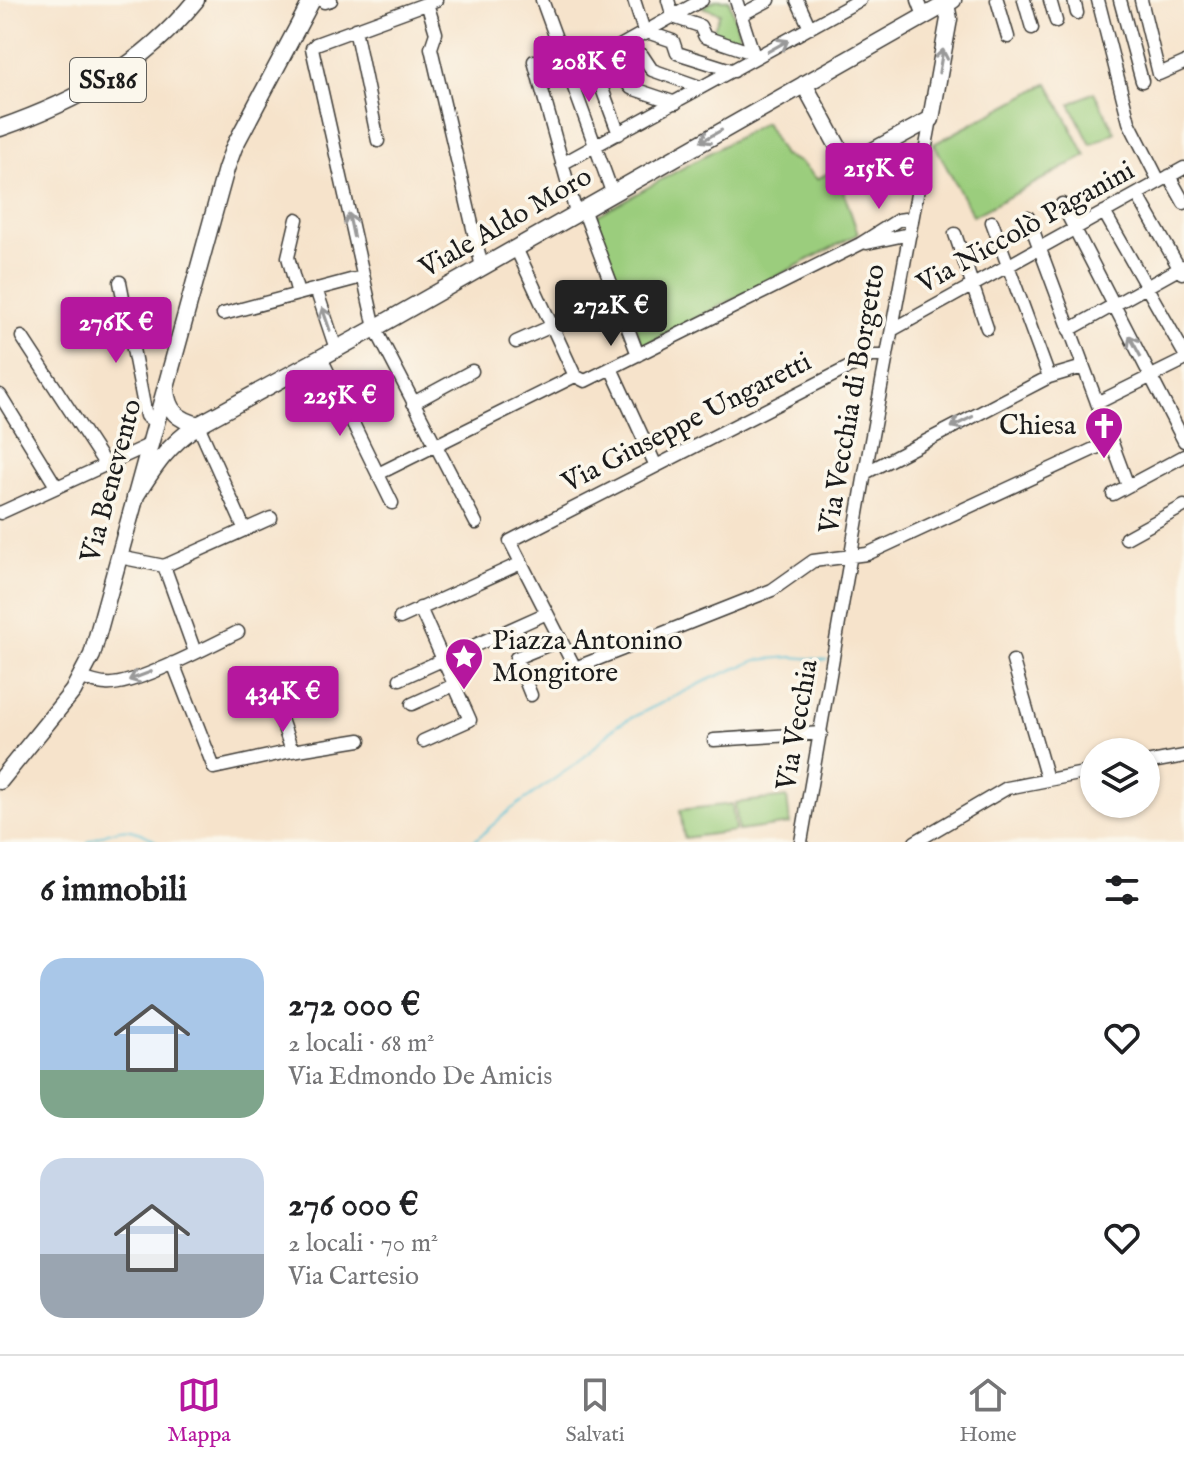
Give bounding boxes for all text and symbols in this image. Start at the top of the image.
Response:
pin: 208K € [524,36,654,104]
one-way arrow [766,38,789,54]
text: 208K € [552,45,626,78]
one-way arrow [935,49,950,75]
road number: SS186 [70,58,146,102]
one-way arrow [700,129,724,144]
pin: 215K € [814,143,944,211]
text: 215K € [843,152,915,185]
street label: Via Niccolò Paganini [910,154,1141,303]
street label: Viale Aldo Moro [413,159,599,287]
one-way arrow [343,213,358,238]
street label: Via Vecchia di Borgetto [812,262,894,537]
pin: 272K € [546,280,676,348]
text: 272K € [573,289,649,322]
pin: 276K € [51,297,181,365]
text: 276K € [79,306,153,339]
one-way arrow [318,307,333,332]
one-way arrow [1127,335,1143,359]
street label: Via Giuseppe Ungaretti [556,345,818,502]
pin: 225K € [275,370,405,438]
text: 225K € [303,379,377,412]
street label: Via Benevento [73,395,151,568]
church icon: Chiesa [1083,405,1125,460]
place label: Chiesa [999,409,1077,444]
one-way arrow [950,415,974,431]
place label: Piazza Antonino Mongitore [492,624,683,691]
place icon: Piazza Antonino Mongitore [443,636,485,691]
street label: Via Vecchia [769,656,827,794]
pin: 434K € [218,666,348,734]
one-way arrow [128,670,153,684]
text: 434K € [246,675,320,708]
map controls [1080,738,1160,818]
button: layers [1080,738,1160,818]
icon: filters [1100,868,1144,912]
text: 6 immobili [40,869,187,912]
text: 272 000 € [288,984,420,1027]
icon: home [104,990,200,1086]
icon: heart [1100,1016,1144,1060]
text: 2 locali · 68 m² [288,1027,435,1060]
text: Via Edmondo De Amicis [288,1060,552,1093]
text: 276 000 € [288,1184,419,1227]
icon: home [104,1190,200,1286]
icon: heart [1100,1216,1144,1260]
text: 2 locali · 70 m² [288,1227,438,1260]
text: Via Cartesio [288,1260,419,1293]
tab: Mappa [167,1373,231,1449]
tab: Salvati [565,1373,625,1449]
tab: Home [959,1373,1017,1449]

